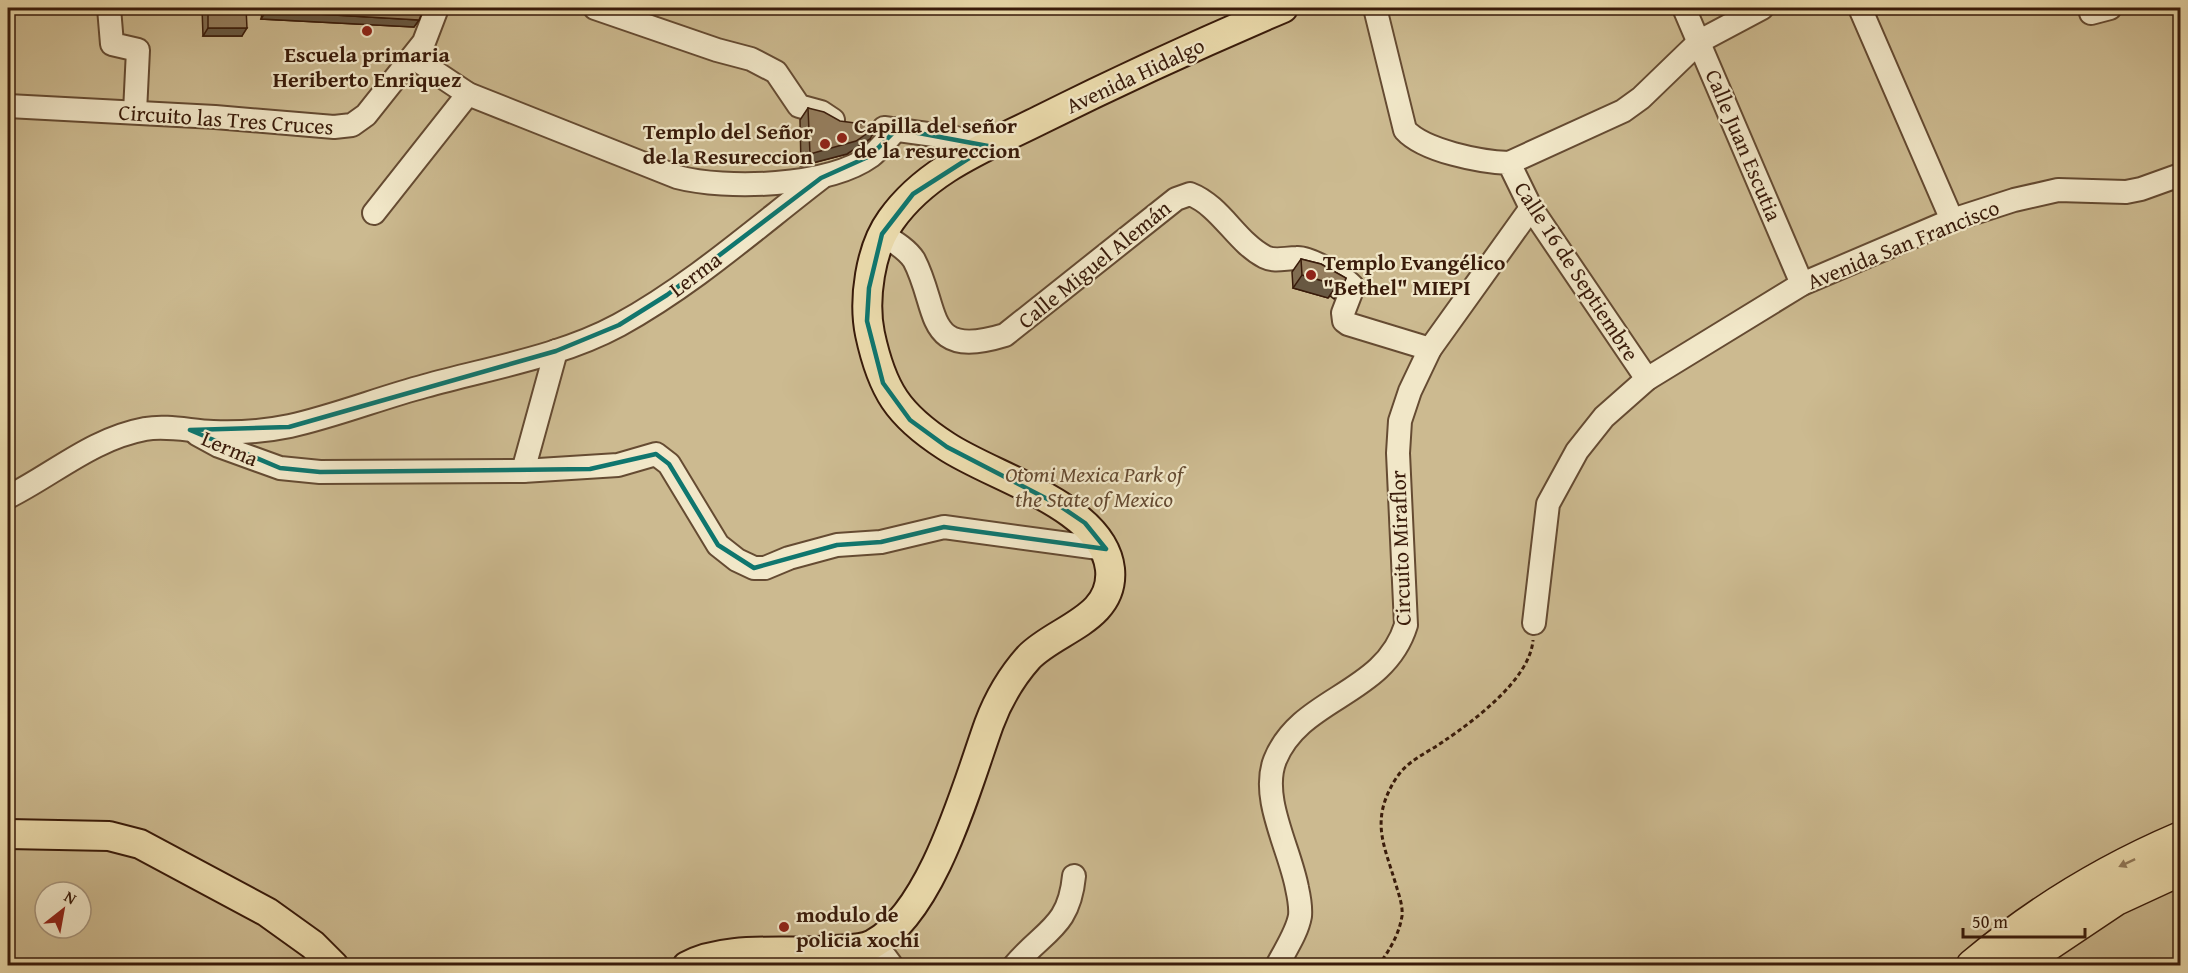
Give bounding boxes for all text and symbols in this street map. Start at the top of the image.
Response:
marker: Escuela primaria Heriberto Enriquez [360,24,374,38]
street label: Avenida Hidalgo [1060,29,1210,121]
place label: Escuela primaria Heriberto Enriquez [273,38,461,95]
street label: Calle Juan Escutia [1698,64,1791,226]
street label: Circuito las Tres Cruces [117,96,335,142]
place label: Capilla del señor de la resureccion [854,109,1020,166]
place label: Templo del Señor de la Resureccion [643,115,813,172]
marker: Capilla del señor de la resureccion [835,131,849,145]
marker: Templo del Señor de la Resureccion [818,137,832,151]
street label: Calle 16 de Septiembre [1507,175,1647,367]
street label: Avenida San Francisco [1802,191,2004,297]
street label: Calle Miguel Alemán [1011,192,1178,336]
street label: Lerma [662,243,728,304]
place label: Templo Evangélico "Bethel" MIEPI [1323,246,1506,303]
marker: Templo Evangélico "Bethel" MIEPI [1304,268,1318,282]
street label: Lerma [197,422,264,474]
park label: Otomi Mexica Park of the State of Mexico [1005,458,1188,515]
street label: Circuito Miraflor [1381,470,1419,626]
one-way arrow [2118,858,2136,868]
north arrow [33,880,93,940]
text: N [60,884,82,910]
place label: modulo de policia xochi [796,898,920,955]
scale bar [1963,901,2084,939]
text: 50 m [1972,908,2008,935]
marker: modulo de policia xochi [777,920,791,934]

